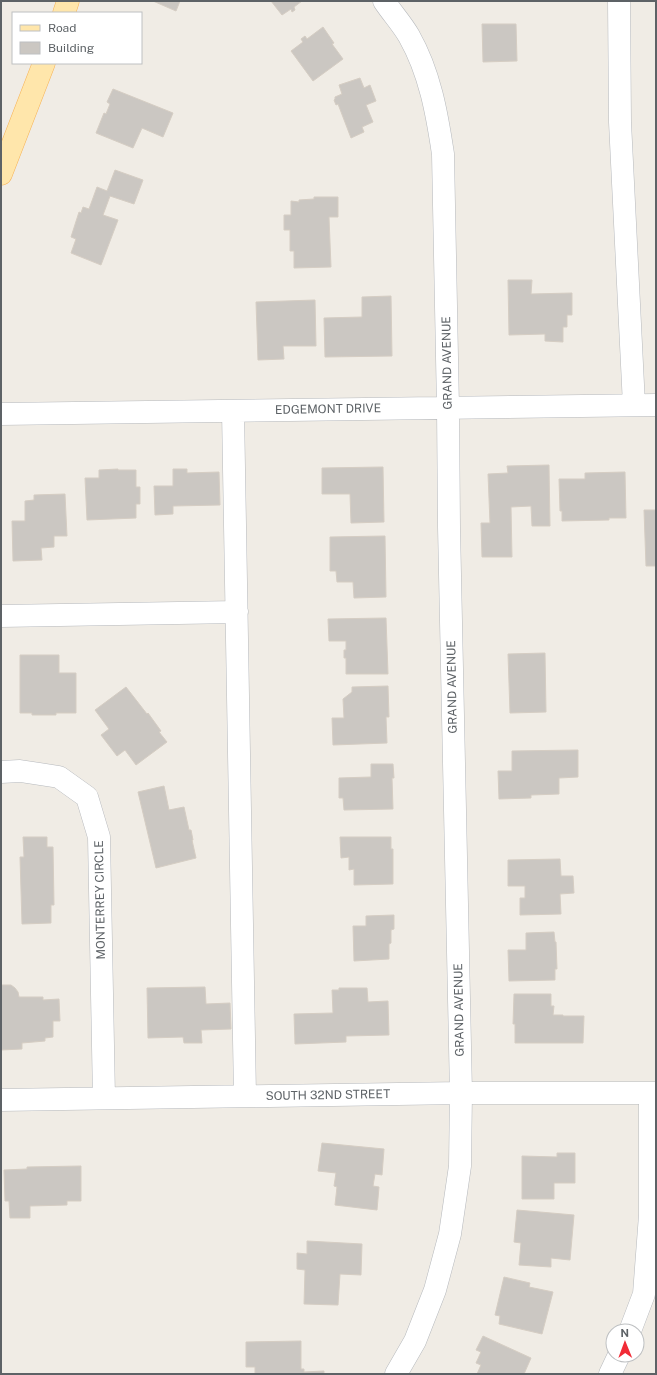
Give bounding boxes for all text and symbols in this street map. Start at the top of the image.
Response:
legend [12,12,142,64]
text: Road [48,21,76,35]
text: Building [48,41,94,55]
street label: GRAND AVENUE [439,316,455,410]
street label: EDGEMONT DRIVE [275,401,381,417]
street label: GRAND AVENUE [444,640,460,734]
street label: MONTERREY CIRCLE [92,840,108,960]
street label: GRAND AVENUE [451,963,467,1057]
street label: SOUTH 32ND STREET [266,1087,390,1103]
north arrow [605,1323,645,1363]
text: N [620,1327,629,1339]

